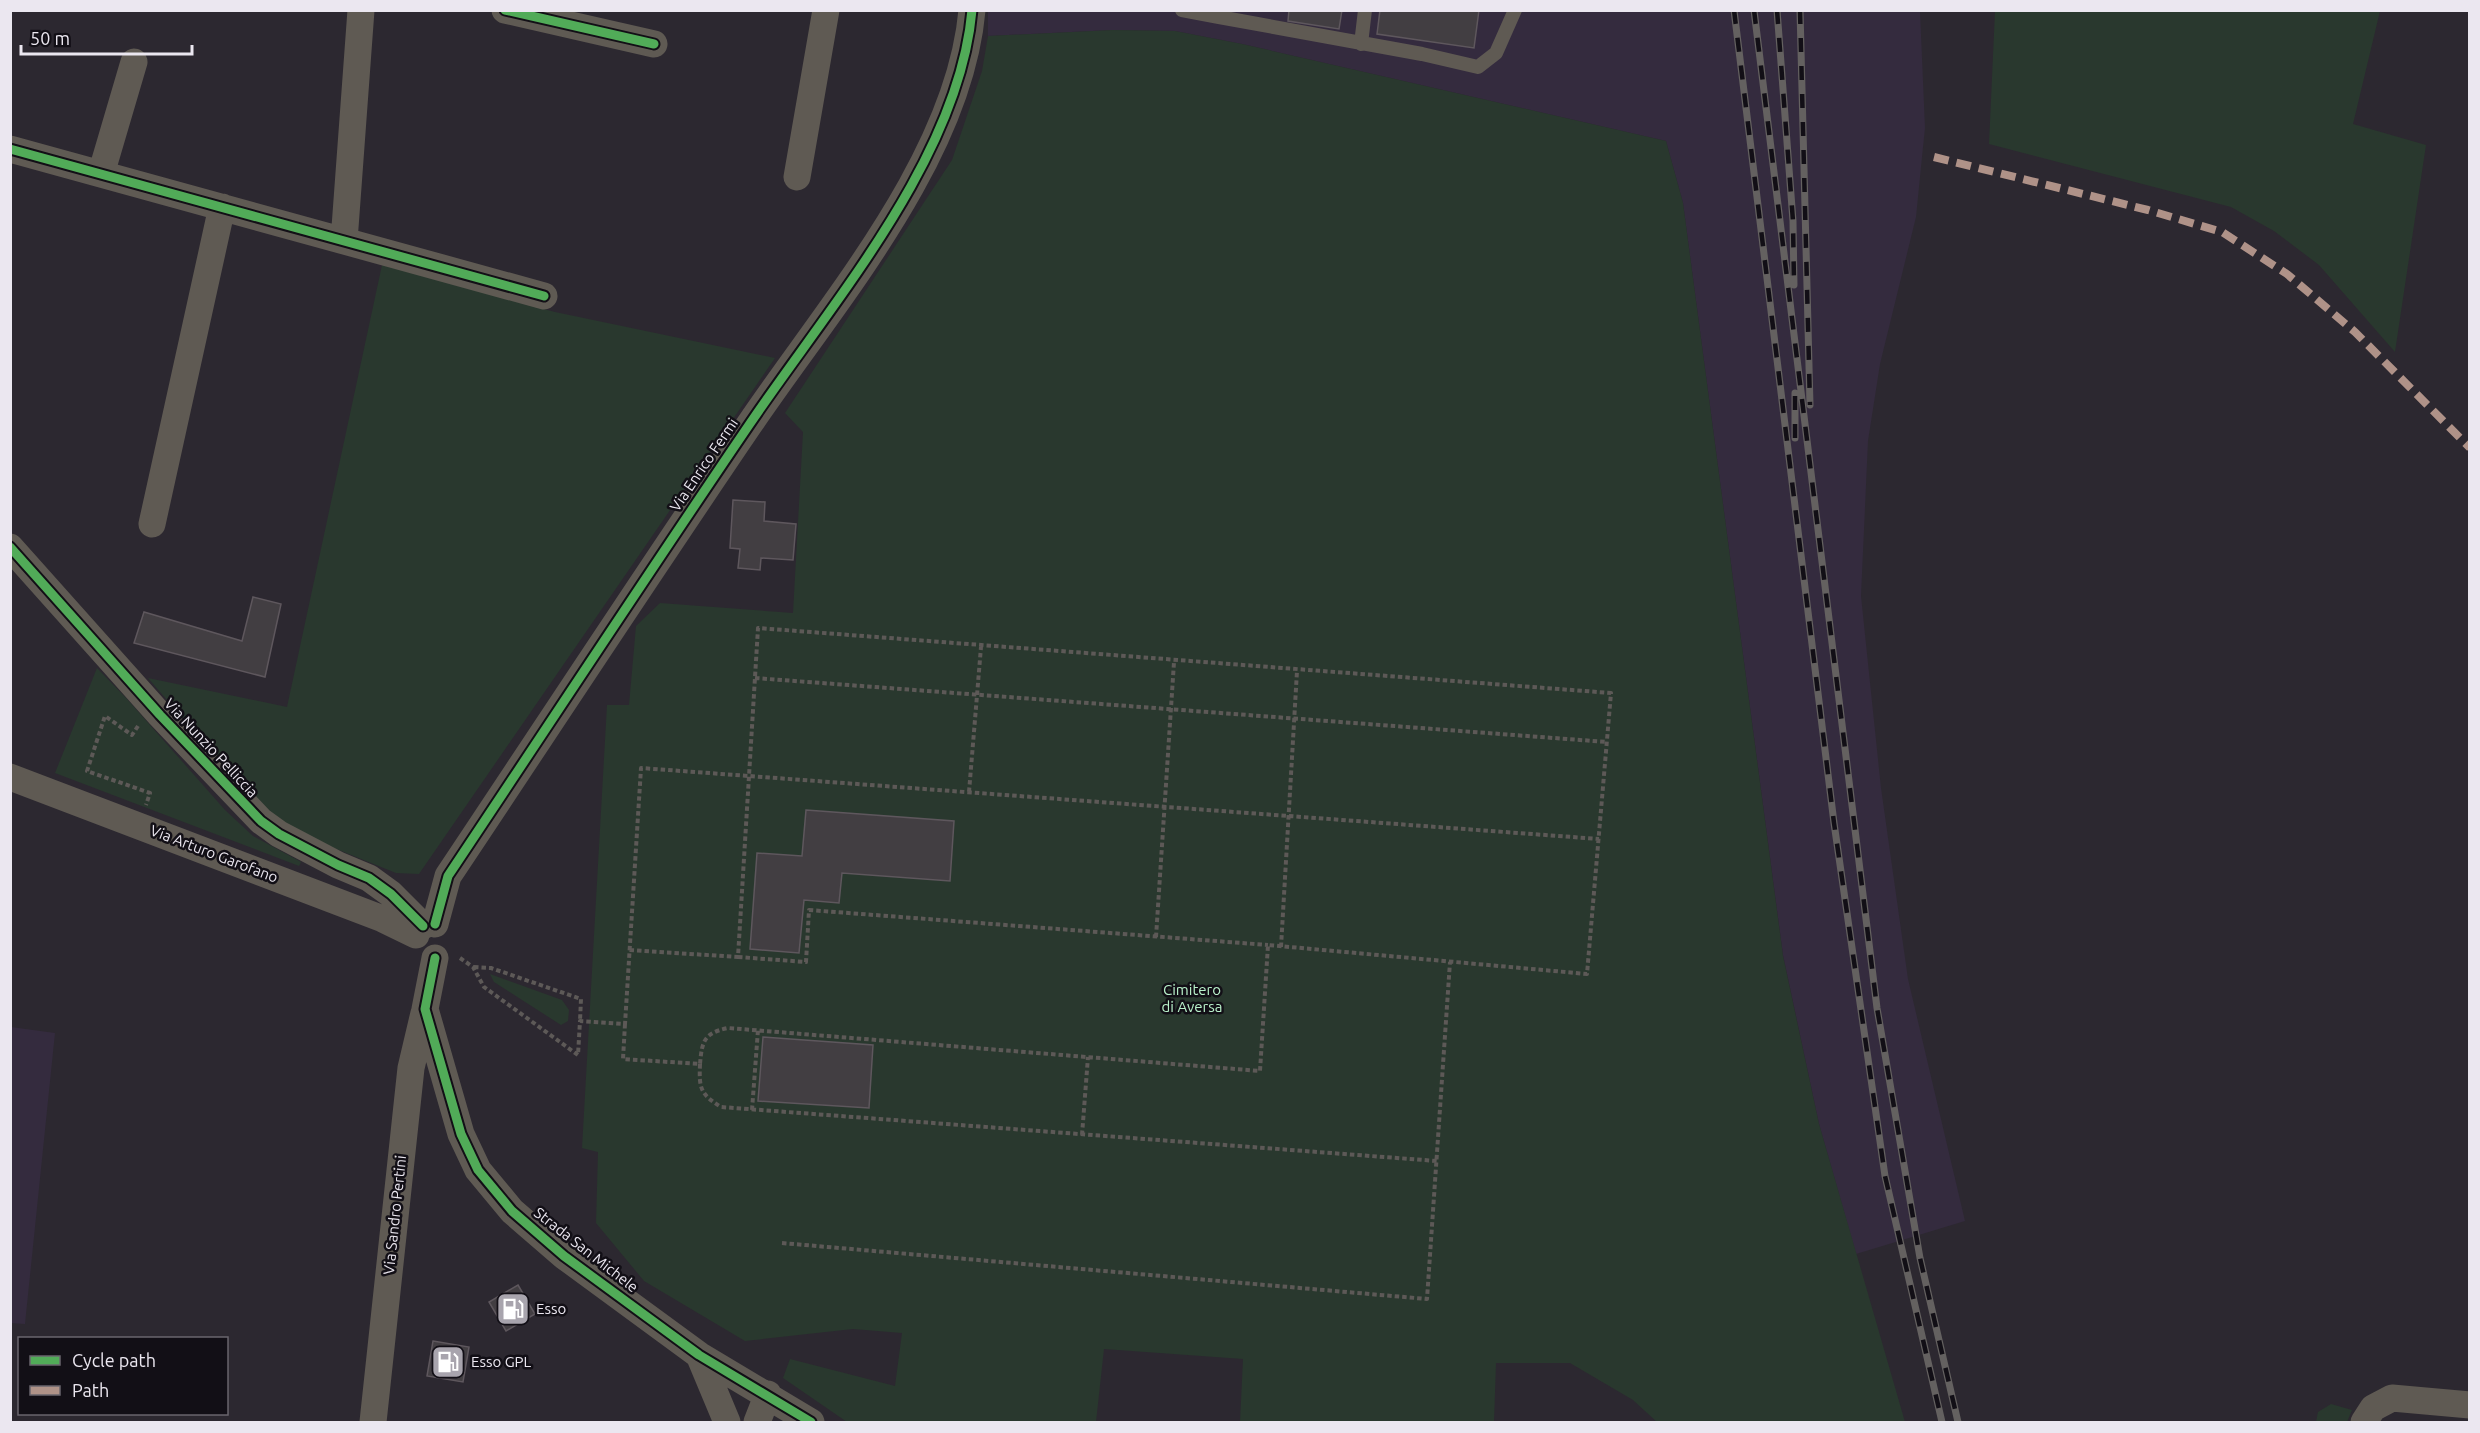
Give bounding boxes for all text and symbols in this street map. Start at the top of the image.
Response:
scale bar [21,18,192,56]
text: 50 m [30,28,70,48]
street label: Via Enrico Fermi [666,415,741,515]
street label: Via Nunzio Pelliccia [161,695,262,801]
street label: Via Arturo Garofano [148,821,280,886]
park label: Cimitero di Aversa [1162,981,1222,1015]
street label: Via Sandro Pertini [380,1154,409,1276]
street label: Strada San Michele [531,1204,642,1296]
fuel station icon: Esso [495,1291,531,1327]
place label: Esso [536,1300,566,1317]
legend [18,1337,228,1415]
fuel station icon: Esso GPL [430,1344,466,1380]
text: Cycle path [72,1350,156,1370]
place label: Esso GPL [471,1353,532,1370]
text: Path [72,1380,109,1400]

